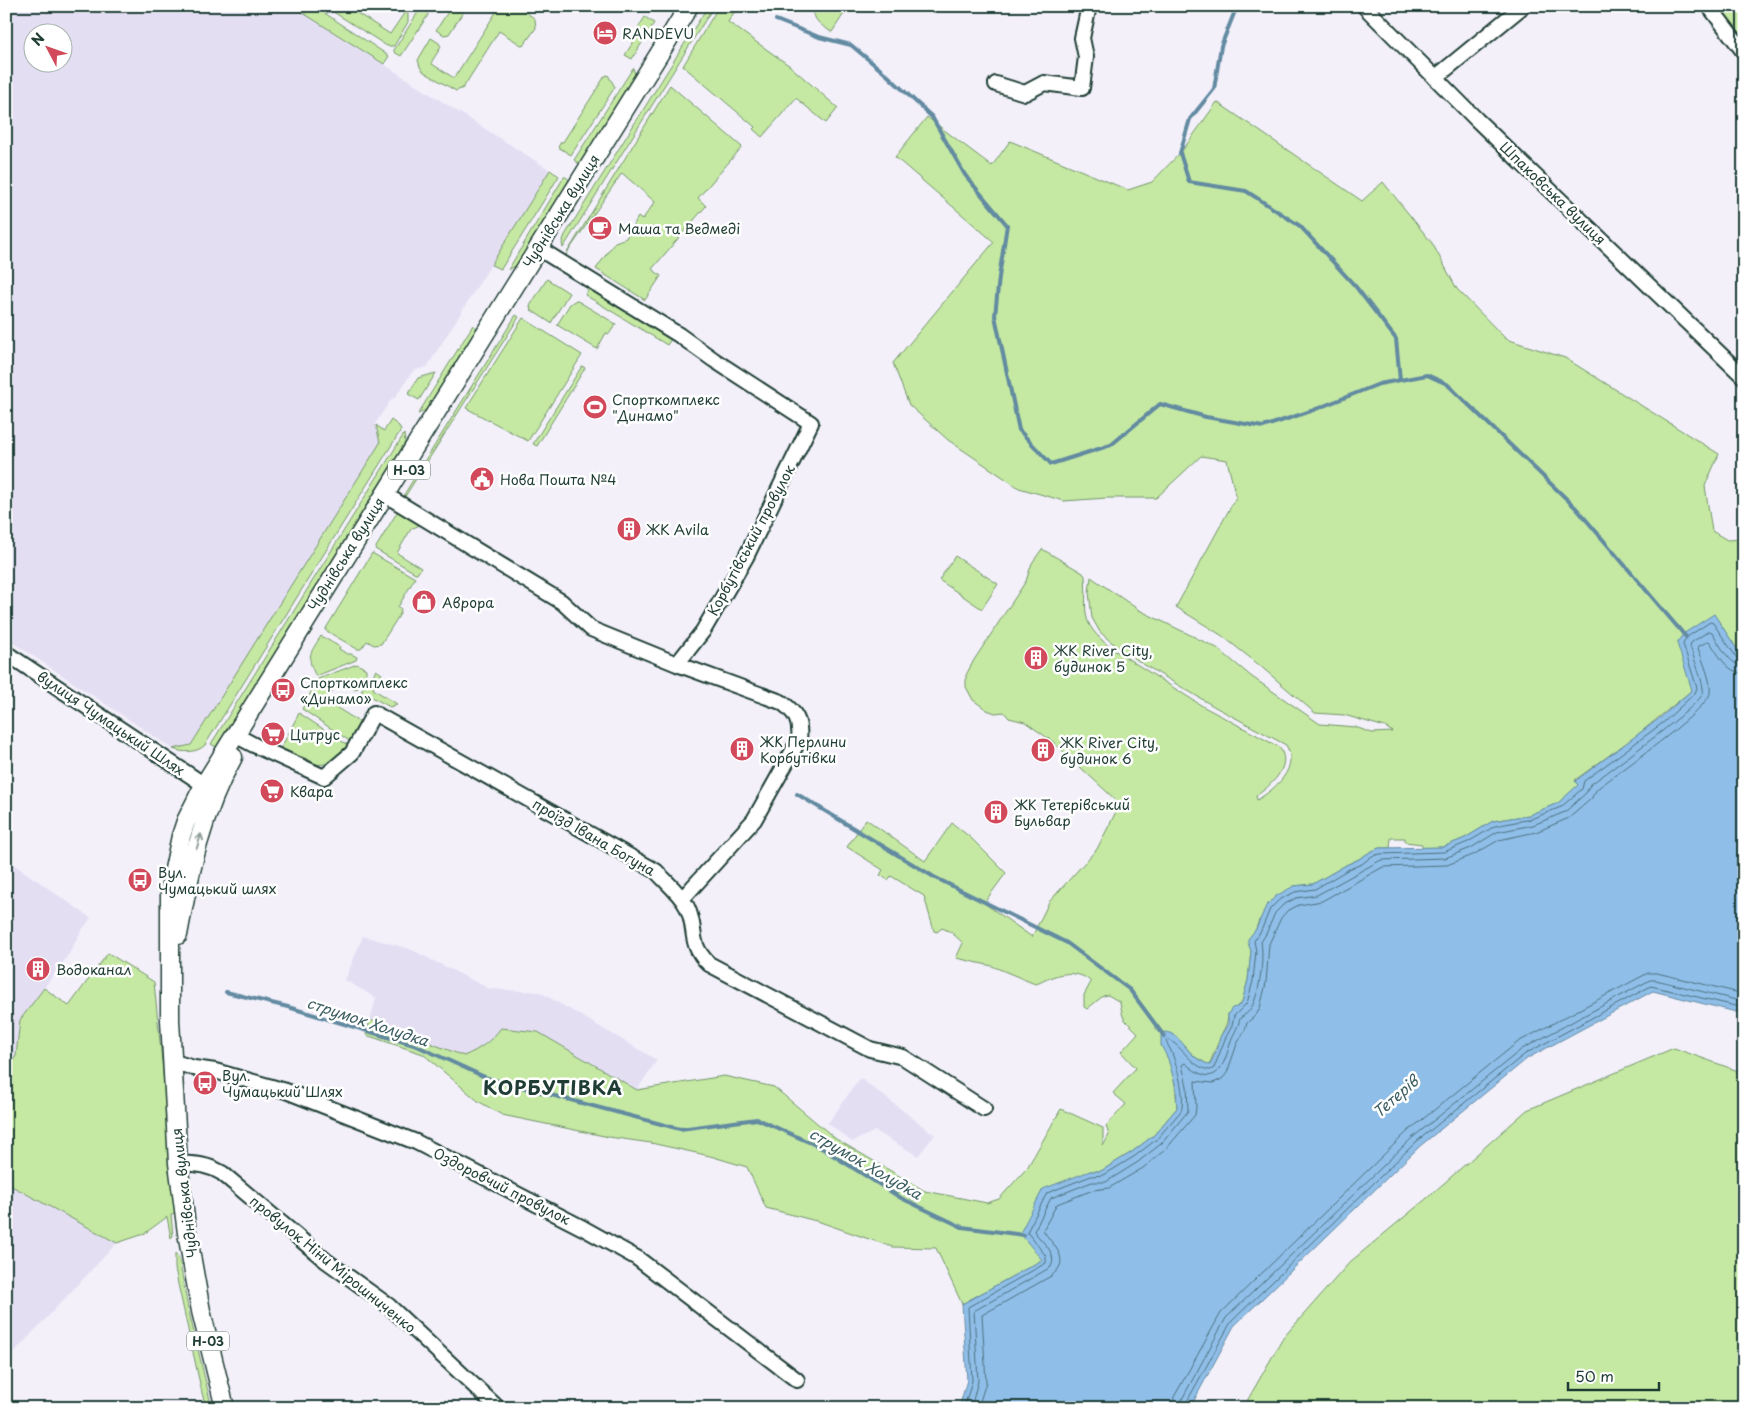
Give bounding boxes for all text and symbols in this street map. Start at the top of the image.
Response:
hotel icon: RANDEVU [592,20,618,46]
north arrow [22,22,72,72]
place label: RANDEVU [622,23,694,44]
text: N [26,28,49,50]
street label: Шпаковська вулиця [1495,137,1611,249]
street label: Чуднівська вулиця [517,150,605,272]
cafe icon: Маша та Ведмеді [587,215,613,241]
place label: Маша та Ведмеді [618,218,740,239]
place label: Спорткомплекс "Динамо" [612,389,720,426]
sports icon: Спорткомплекс "Динамо" [582,394,608,420]
road number: Н-03 [388,460,430,480]
street label: Корбутівський провулок [702,460,800,619]
public building icon: Нова Пошта №4 [469,466,495,492]
place label: Нова Пошта №4 [500,469,617,490]
street label: Чуднівська вулиця [302,493,390,615]
building icon: ЖК Avila [616,516,642,542]
place label: ЖК Avila [645,519,709,540]
shop icon: Аврора [411,589,437,615]
place label: Аврора [442,592,494,613]
place label: ЖК River City, будинок 5 [1053,640,1153,677]
building icon: ЖК River City, будинок 5 [1023,645,1049,671]
street label: вулиця Чумацький Шлях [33,666,189,780]
place label: Спорткомплекс «Динамо» [300,672,408,709]
bus stop icon: Спорткомплекс «Динамо» [270,677,296,703]
supermarket icon: Цитрус [260,721,286,747]
place label: Цитрус [290,724,340,745]
place label: ЖК Перлини Корбутівки [759,731,847,768]
place label: ЖК River City, будинок 6 [1059,732,1159,769]
building icon: ЖК Перлини Корбутівки [729,736,755,762]
building icon: ЖК River City, будинок 6 [1030,737,1056,763]
supermarket icon: Квара [259,778,285,804]
place label: Квара [290,781,333,802]
street label: проїзд Івана Богуна [529,793,660,881]
place label: ЖК Тетерівський Бульвар [1014,794,1130,831]
building icon: ЖК Тетерівський Бульвар [983,799,1009,825]
one-way arrow [195,834,204,850]
place label: Вул. Чумацький шлях [158,862,276,899]
bus stop icon: Вул. Чумацький шлях [127,867,153,893]
building icon: Водоканал [25,956,51,982]
place label: Водоканал [56,959,131,980]
water label: струмок Холудка [304,991,432,1052]
place label: Вул. Чумацький Шлях [222,1065,343,1102]
water label: Тетерів [1367,1068,1424,1122]
bus stop icon: Вул. Чумацький Шлях [192,1070,218,1096]
district label: КОРБУТІВКА [483,1073,623,1101]
water label: струмок Холудка [805,1121,927,1205]
street label: Чуднівська вулиця [166,1127,202,1259]
street label: Оздоровчий провулок [430,1142,575,1230]
street label: провулок Ніни Мірошниченко [245,1190,421,1338]
road number: Н-03 [187,1332,229,1350]
scale bar [1568,1359,1659,1391]
text: 50 m [1575,1364,1614,1387]

